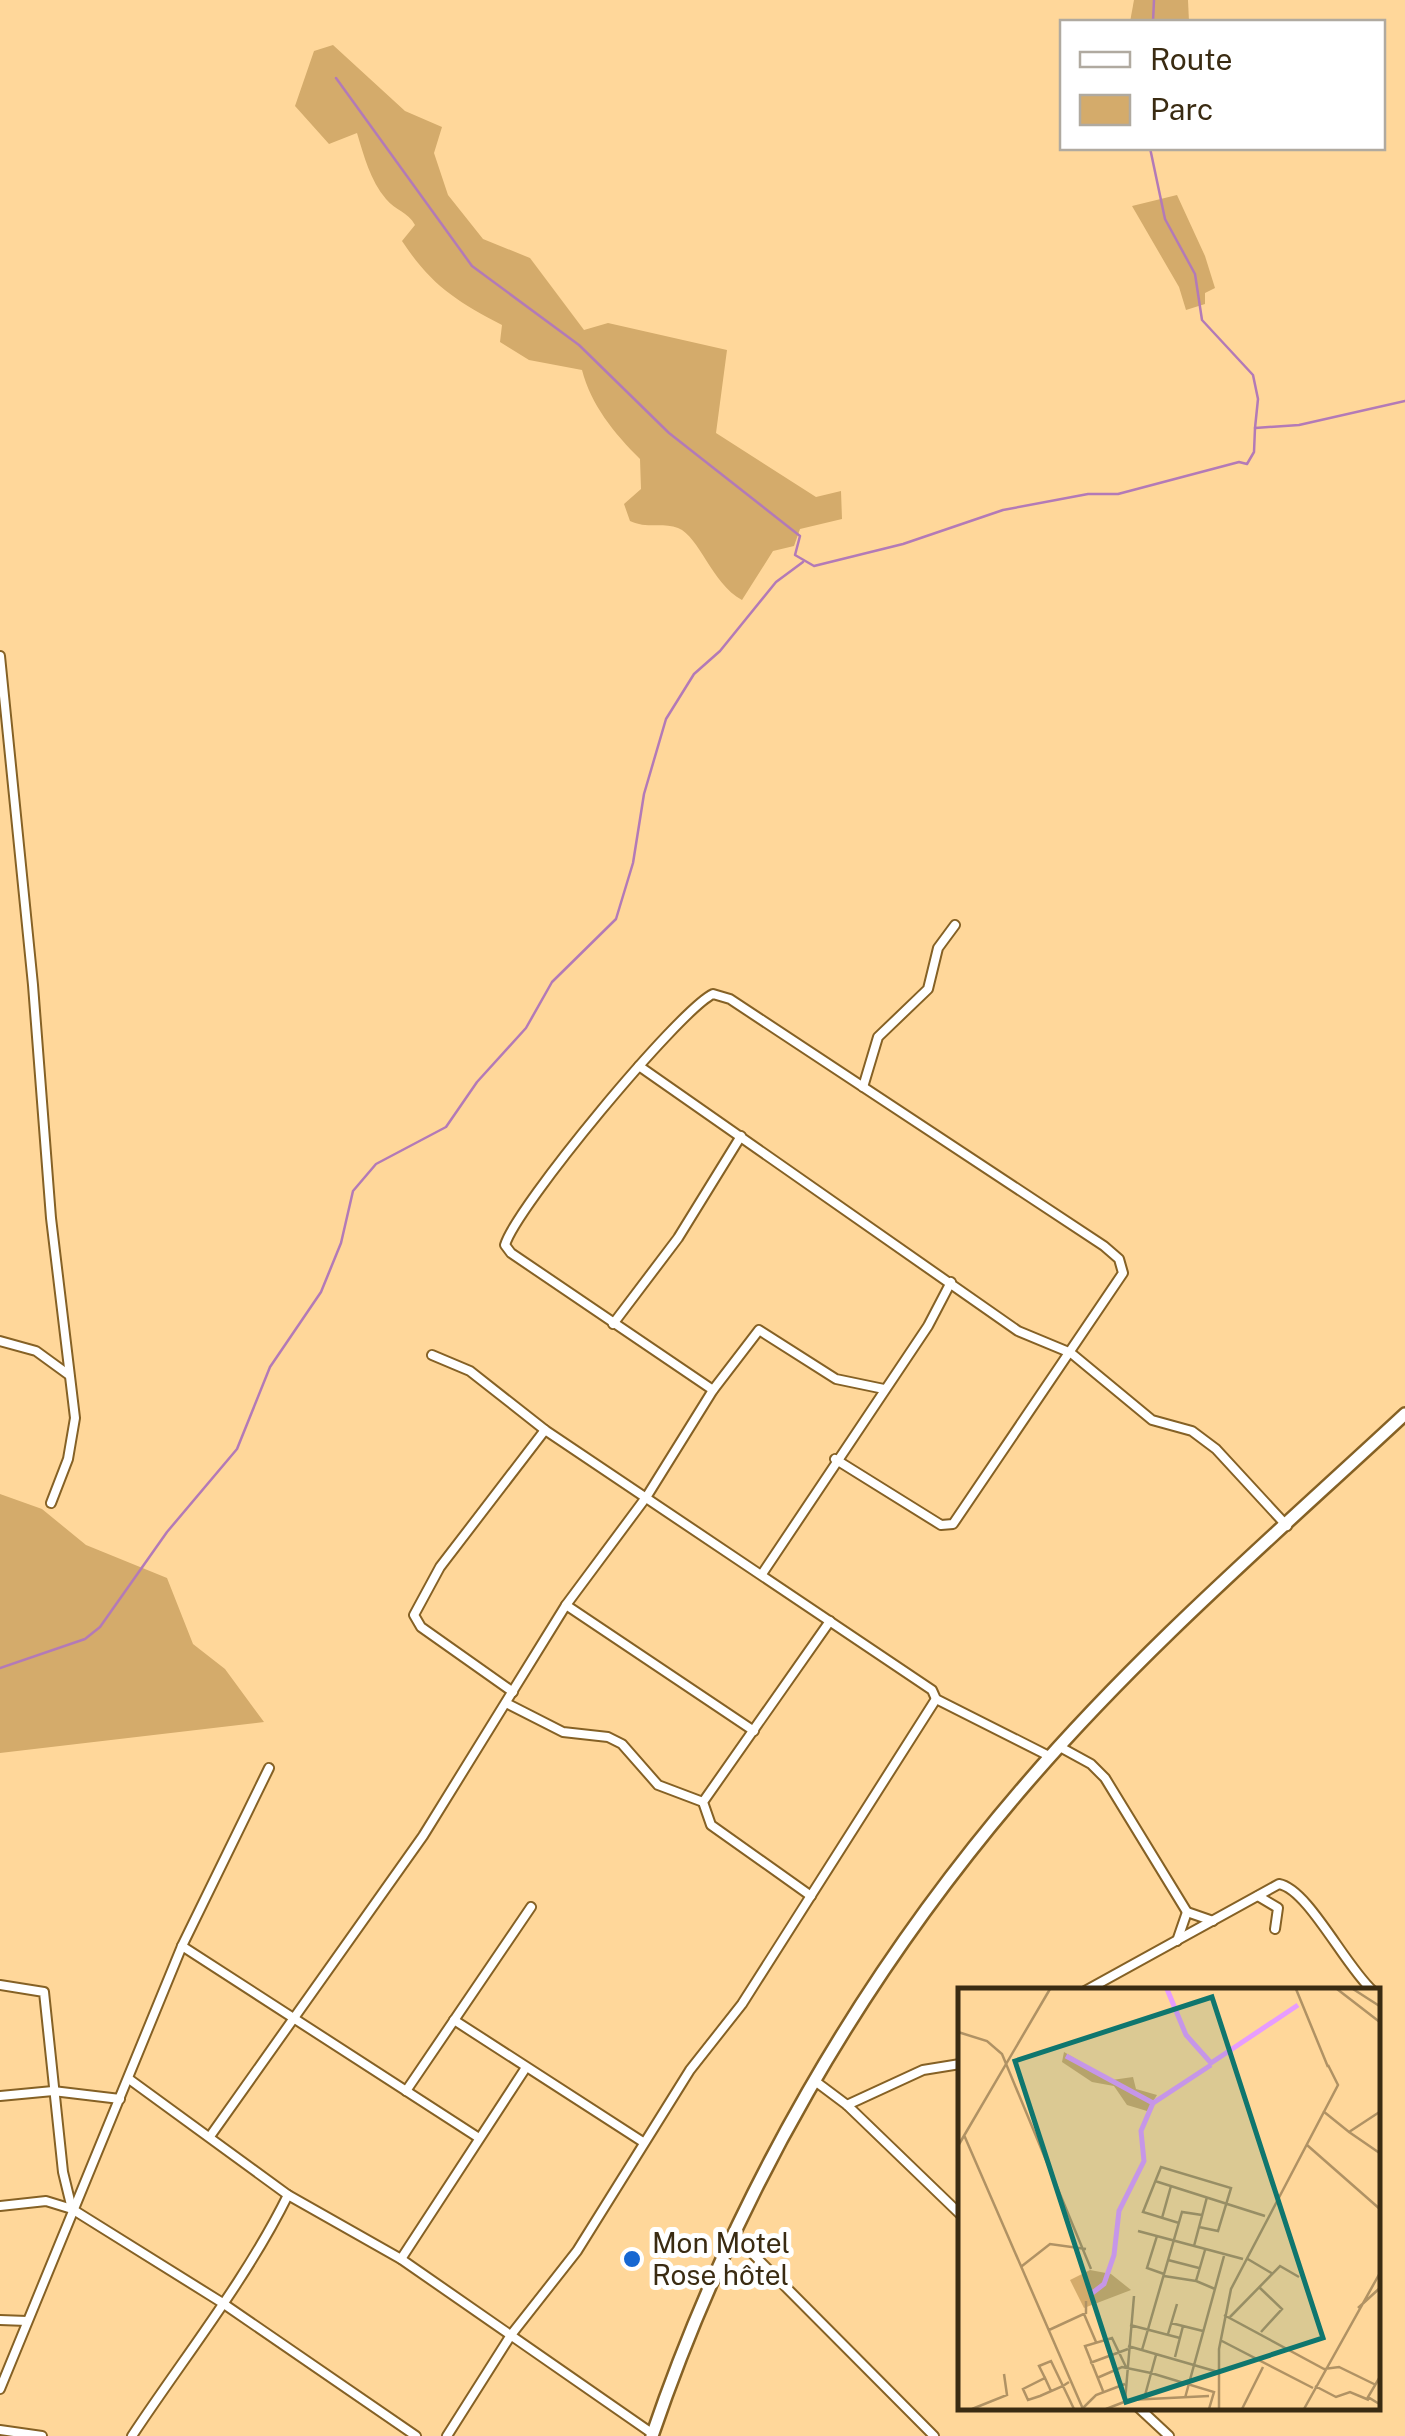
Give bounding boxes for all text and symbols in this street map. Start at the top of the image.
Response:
legend [1060,20,1385,150]
text: Route [1150,41,1232,77]
text: Parc [1150,91,1213,127]
inset map [958,1988,1380,2411]
place label: Mon Motel Rose hôtel [652,2226,790,2291]
marker: Mon Motel Rose hôtel [621,2248,643,2270]

